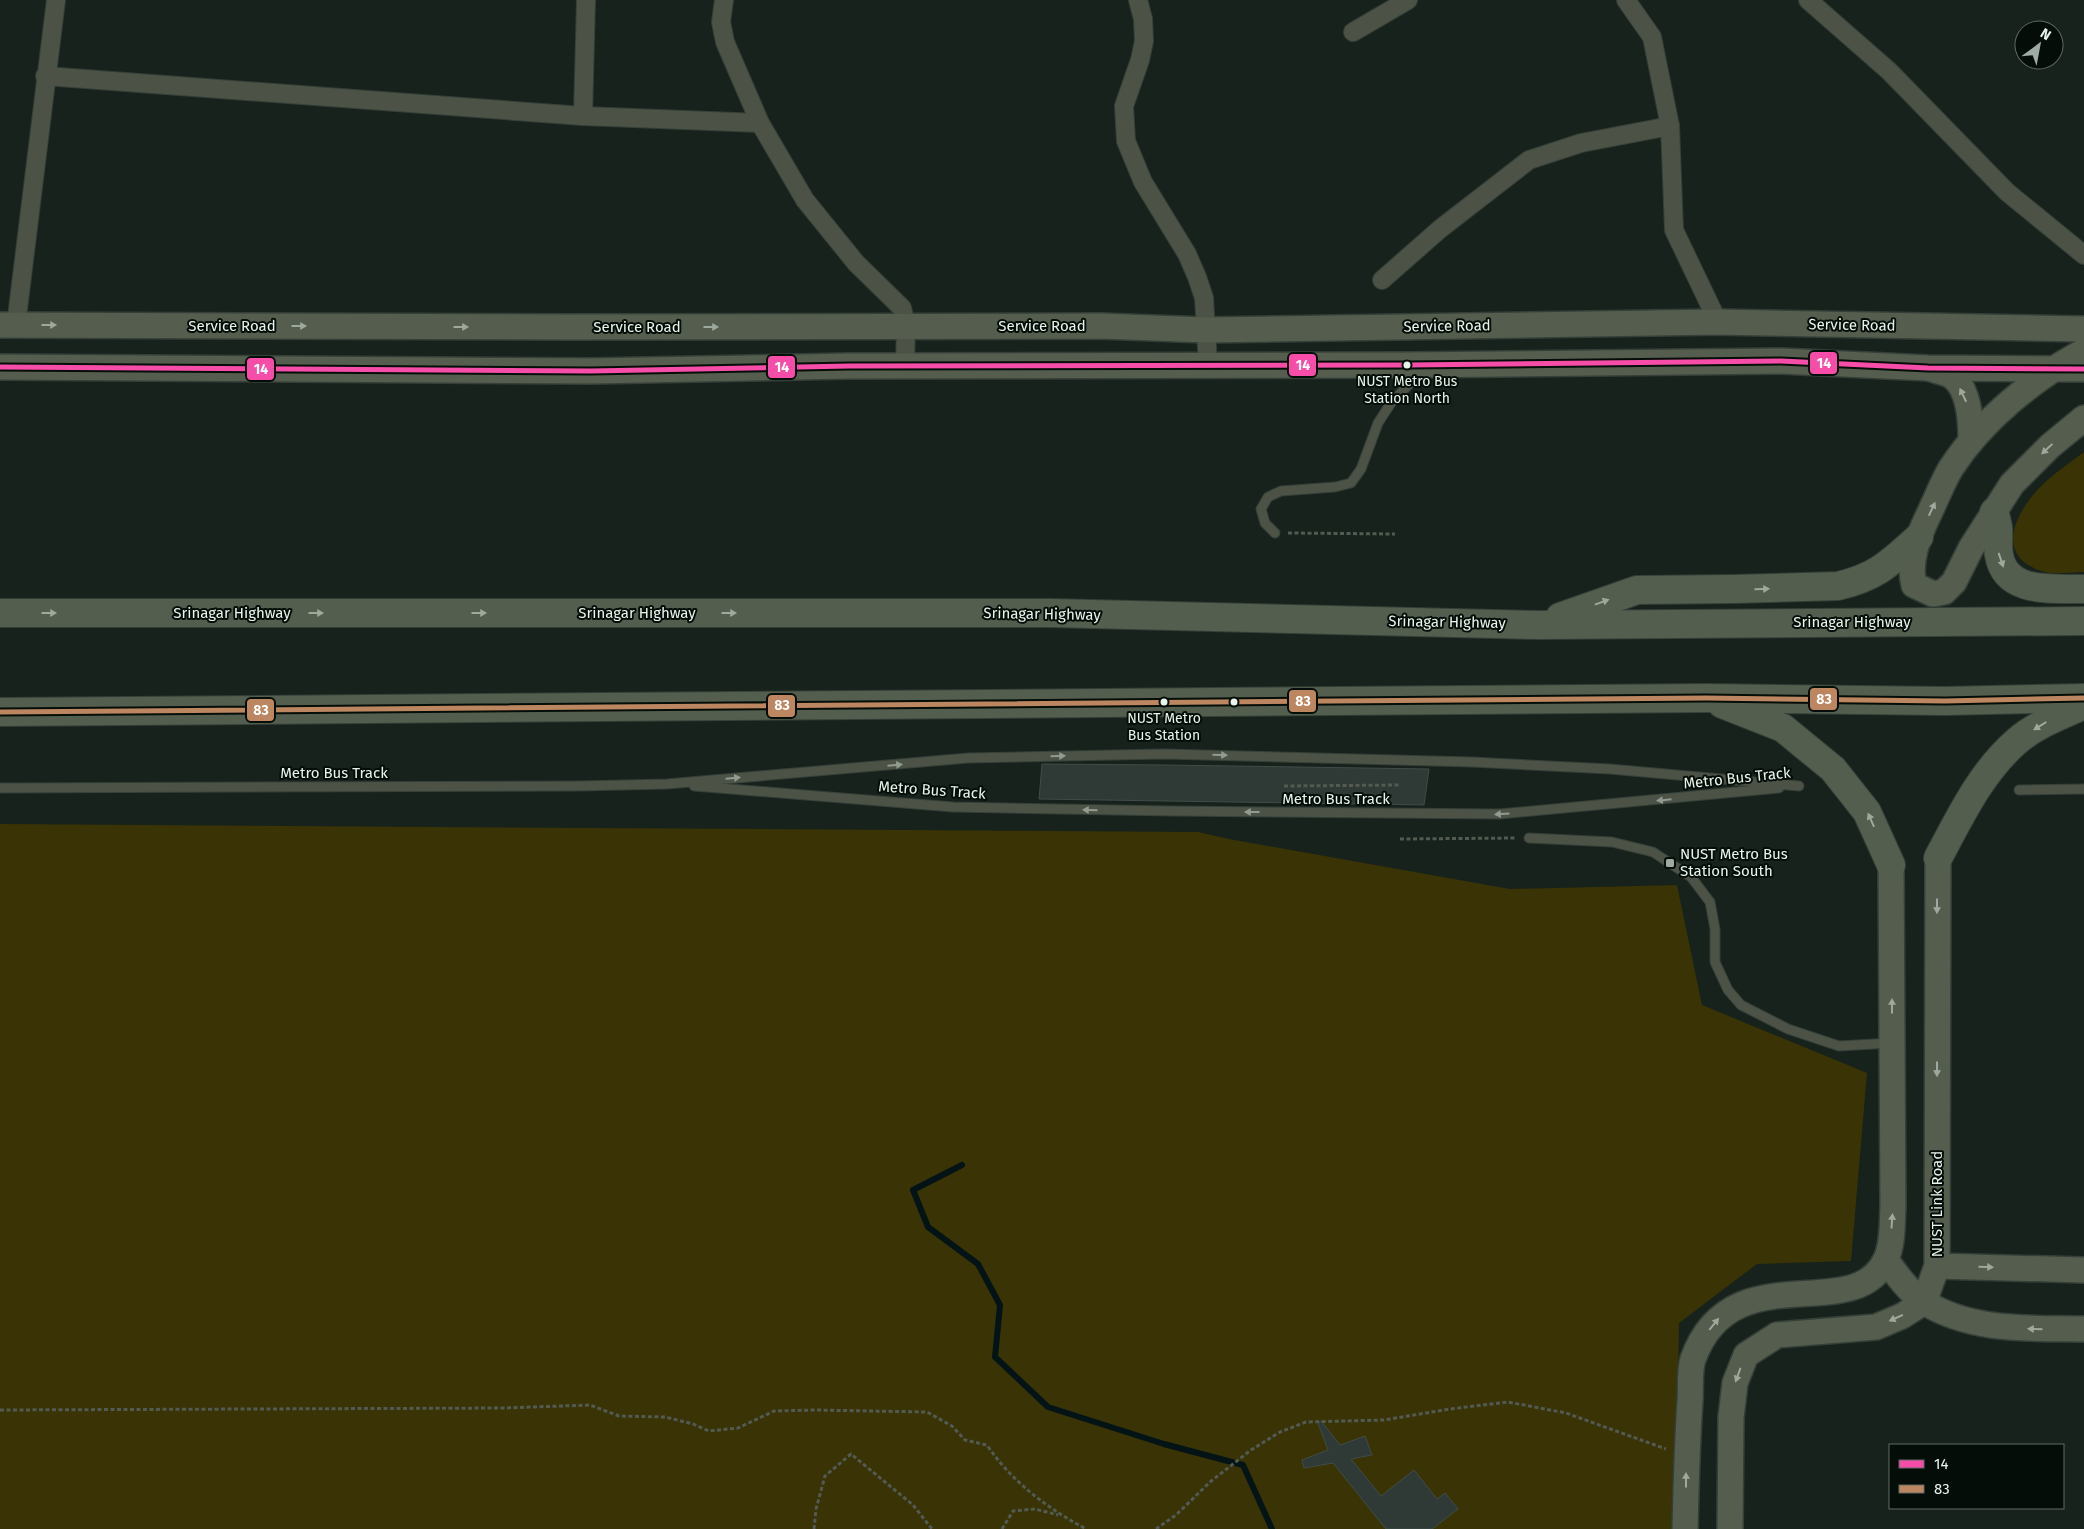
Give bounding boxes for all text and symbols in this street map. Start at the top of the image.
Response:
north arrow [2014,20,2064,70]
text: N [2037,25,2054,44]
street label: Service Road [1808,315,1896,335]
street label: Service Road [1403,316,1491,336]
street label: Service Road [188,317,276,335]
street label: Service Road [998,317,1086,335]
street label: Service Road [593,318,681,336]
one-way arrow [41,321,57,329]
one-way arrow [291,322,307,330]
one-way arrow [453,323,469,331]
one-way arrow [703,323,719,331]
line badge: 14 [1809,351,1838,375]
line badge: 14 [1288,353,1317,377]
line badge: 14 [767,355,796,379]
text: 14 [1817,355,1831,372]
line badge: 14 [246,357,275,381]
text: 14 [1296,357,1310,374]
text: 14 [775,359,789,376]
marker: NUST Metro Bus Station North [1402,360,1412,370]
text: 14 [254,361,268,378]
place label: NUST Metro Bus Station North [1357,373,1458,407]
one-way arrow [1959,387,1968,402]
one-way arrow [2041,443,2053,455]
one-way arrow [1928,502,1936,516]
one-way arrow [1998,552,2005,567]
one-way arrow [1754,584,1770,592]
one-way arrow [1594,598,1609,605]
street label: Srinagar Highway [173,604,291,622]
street label: Srinagar Highway [578,604,696,622]
street label: Srinagar Highway [983,604,1101,624]
one-way arrow [41,609,57,617]
one-way arrow [308,609,324,617]
one-way arrow [471,609,487,617]
one-way arrow [721,609,737,617]
street label: Srinagar Highway [1388,612,1506,632]
street label: Srinagar Highway [1793,613,1911,631]
line badge: 83 [1809,687,1838,711]
line badge: 83 [1288,689,1317,713]
text: 83 [1816,691,1832,708]
text: 83 [1295,693,1311,710]
line badge: 83 [767,694,796,718]
text: 83 [774,697,790,714]
marker: NUST Metro Bus Station [1159,697,1169,707]
unlabelled marker [1229,697,1239,707]
line badge: 83 [246,698,275,722]
text: 83 [253,702,269,719]
place label: NUST Metro Bus Station [1127,710,1201,744]
one-way arrow [2034,722,2047,731]
one-way arrow [1212,751,1228,759]
one-way arrow [1050,752,1066,760]
one-way arrow [888,760,904,768]
street label: Metro Bus Track [1682,763,1792,793]
street label: Metro Bus Track [280,764,388,782]
one-way arrow [726,774,742,782]
street label: Metro Bus Track [878,777,987,803]
street label: Metro Bus Track [1282,790,1390,808]
one-way arrow [1656,796,1672,804]
one-way arrow [1081,805,1097,813]
one-way arrow [1244,808,1260,816]
one-way arrow [1494,810,1510,818]
one-way arrow [1867,813,1875,827]
place label: NUST Metro Bus Station South [1680,845,1788,880]
marker: NUST Metro Bus Station South [1664,857,1676,869]
one-way arrow [1933,899,1941,915]
one-way arrow [1888,998,1896,1014]
one-way arrow [1933,1061,1941,1077]
street label: NUST Link Road [1928,1151,1946,1257]
one-way arrow [1889,1213,1897,1229]
one-way arrow [1978,1264,1994,1272]
one-way arrow [1889,1314,1903,1322]
one-way arrow [1708,1318,1719,1331]
one-way arrow [2027,1324,2043,1332]
one-way arrow [1734,1368,1742,1383]
legend [1889,1444,2064,1509]
text: 14 [1934,1455,1948,1473]
one-way arrow [1682,1472,1690,1488]
text: 83 [1934,1480,1950,1498]

